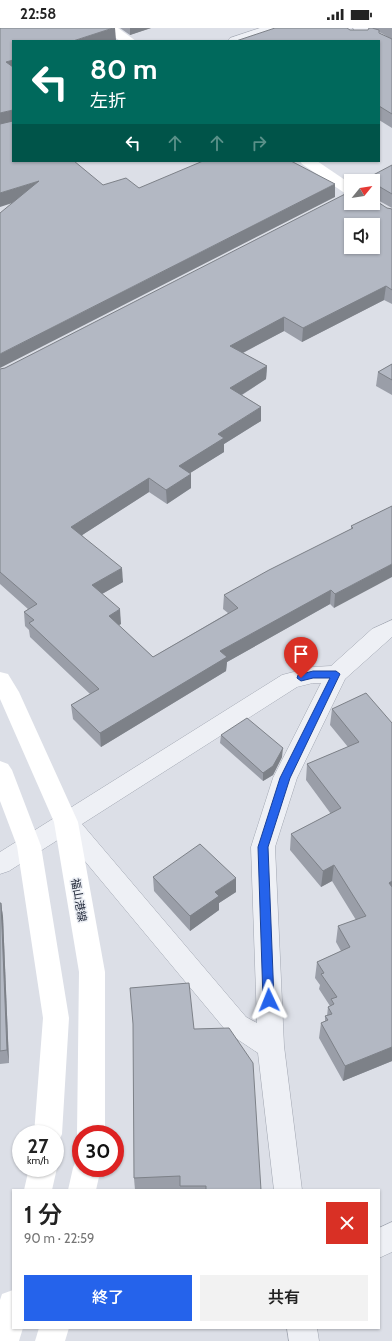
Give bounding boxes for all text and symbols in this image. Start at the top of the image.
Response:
text: 22:58 [20,5,56,23]
text: 80 m [90,52,157,86]
icon: left [24,56,76,108]
text: 左折 [90,90,126,112]
icon: left [122,132,144,154]
icon: ahead [164,132,186,154]
icon: ahead [206,132,228,154]
icon: right [248,132,270,154]
north arrow [344,174,380,210]
map controls [344,174,380,254]
button: sound [344,218,380,254]
pin [284,637,318,678]
icon: arrive [290,643,312,665]
street label: 福山港線 [68,877,90,923]
position arrow [248,979,290,1021]
speed limit sign: 30 [72,1125,124,1177]
text: 27 [28,1134,48,1158]
text: km/h [27,1154,49,1167]
text: 1 分 [24,1200,62,1229]
button: close [326,1202,368,1244]
text: 90 m · 22:59 [24,1230,94,1246]
button: 終了 [24,1275,192,1321]
button: 共有 [200,1275,368,1321]

